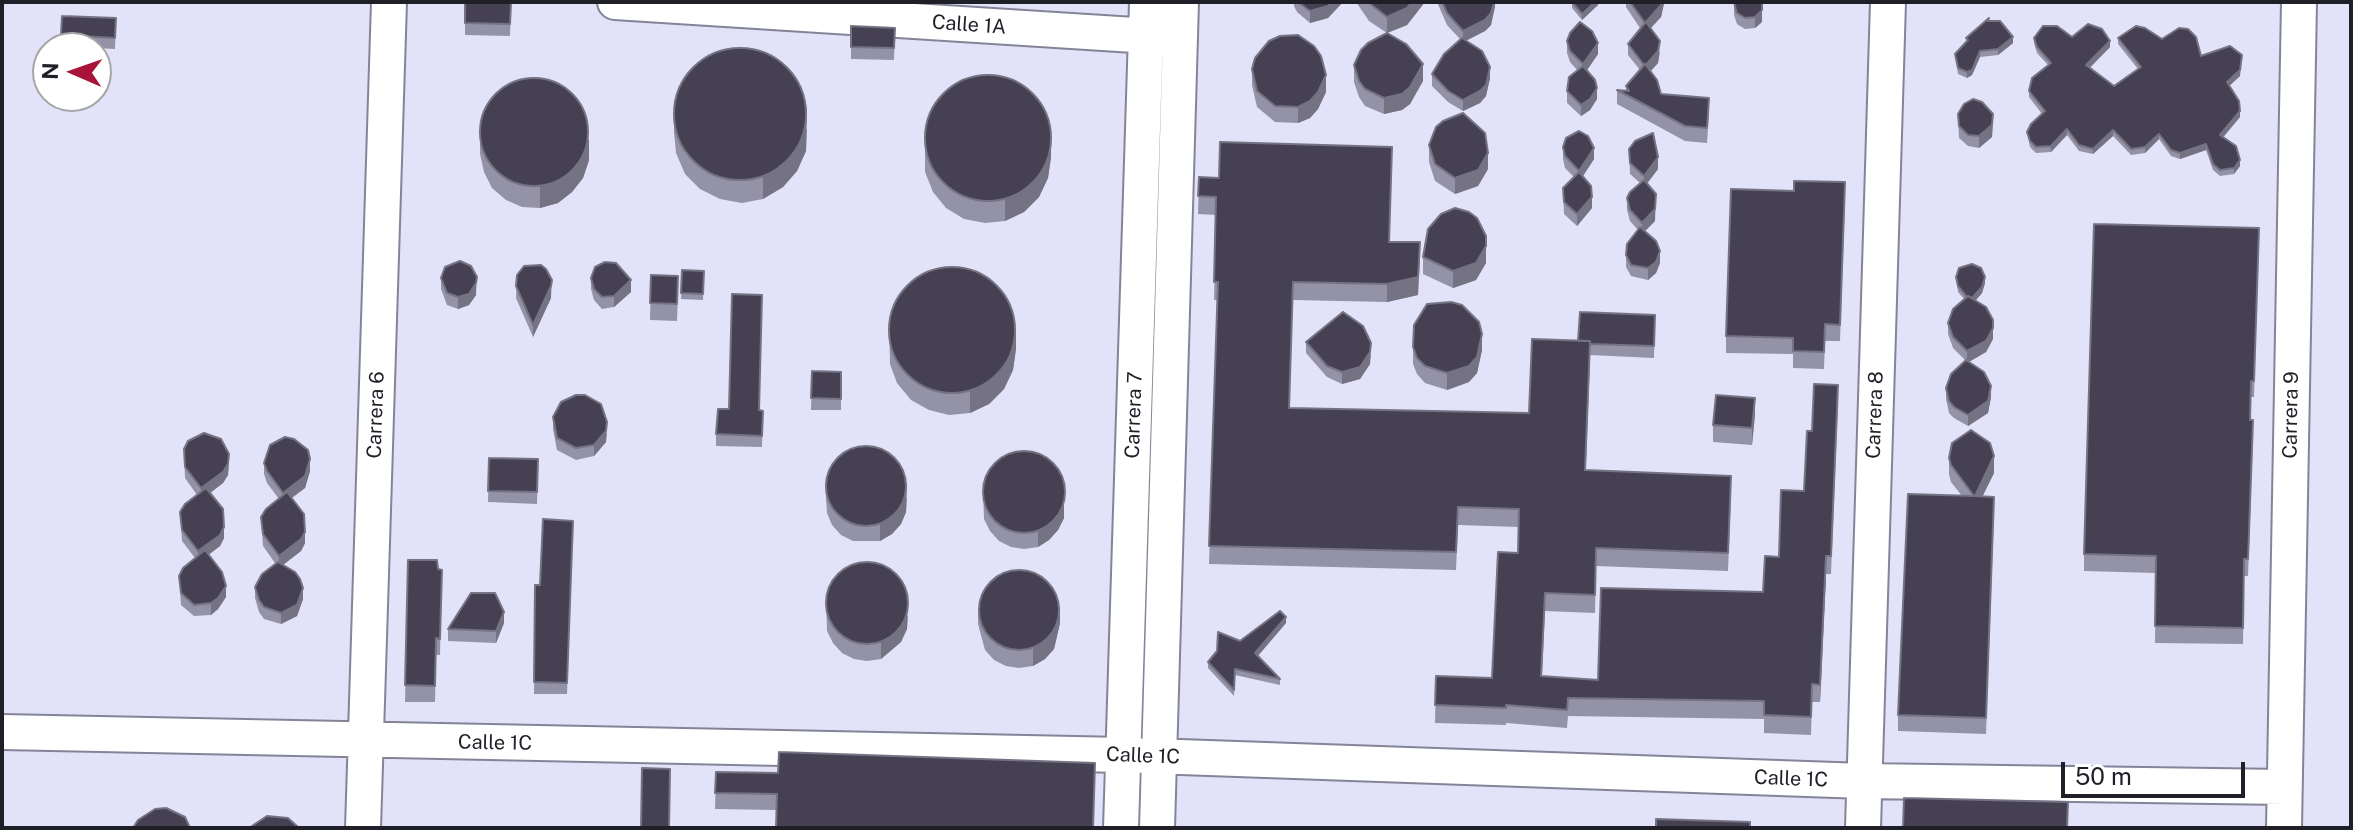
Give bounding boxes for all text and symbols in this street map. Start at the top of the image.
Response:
street label: Calle 1A [931,10,1007,40]
north arrow [32,32,112,112]
text: N [37,62,63,80]
street label: Carrera 6 [362,371,390,459]
street label: Carrera 7 [1120,371,1148,459]
street label: Carrera 8 [1861,371,1889,459]
street label: Carrera 9 [2278,371,2304,459]
street label: Calle 1C [458,730,532,756]
street label: Calle 1C [1106,743,1180,769]
scale bar [2065,746,2249,796]
text: 50 m [2075,762,2132,790]
street label: Calle 1C [1754,766,1828,792]

